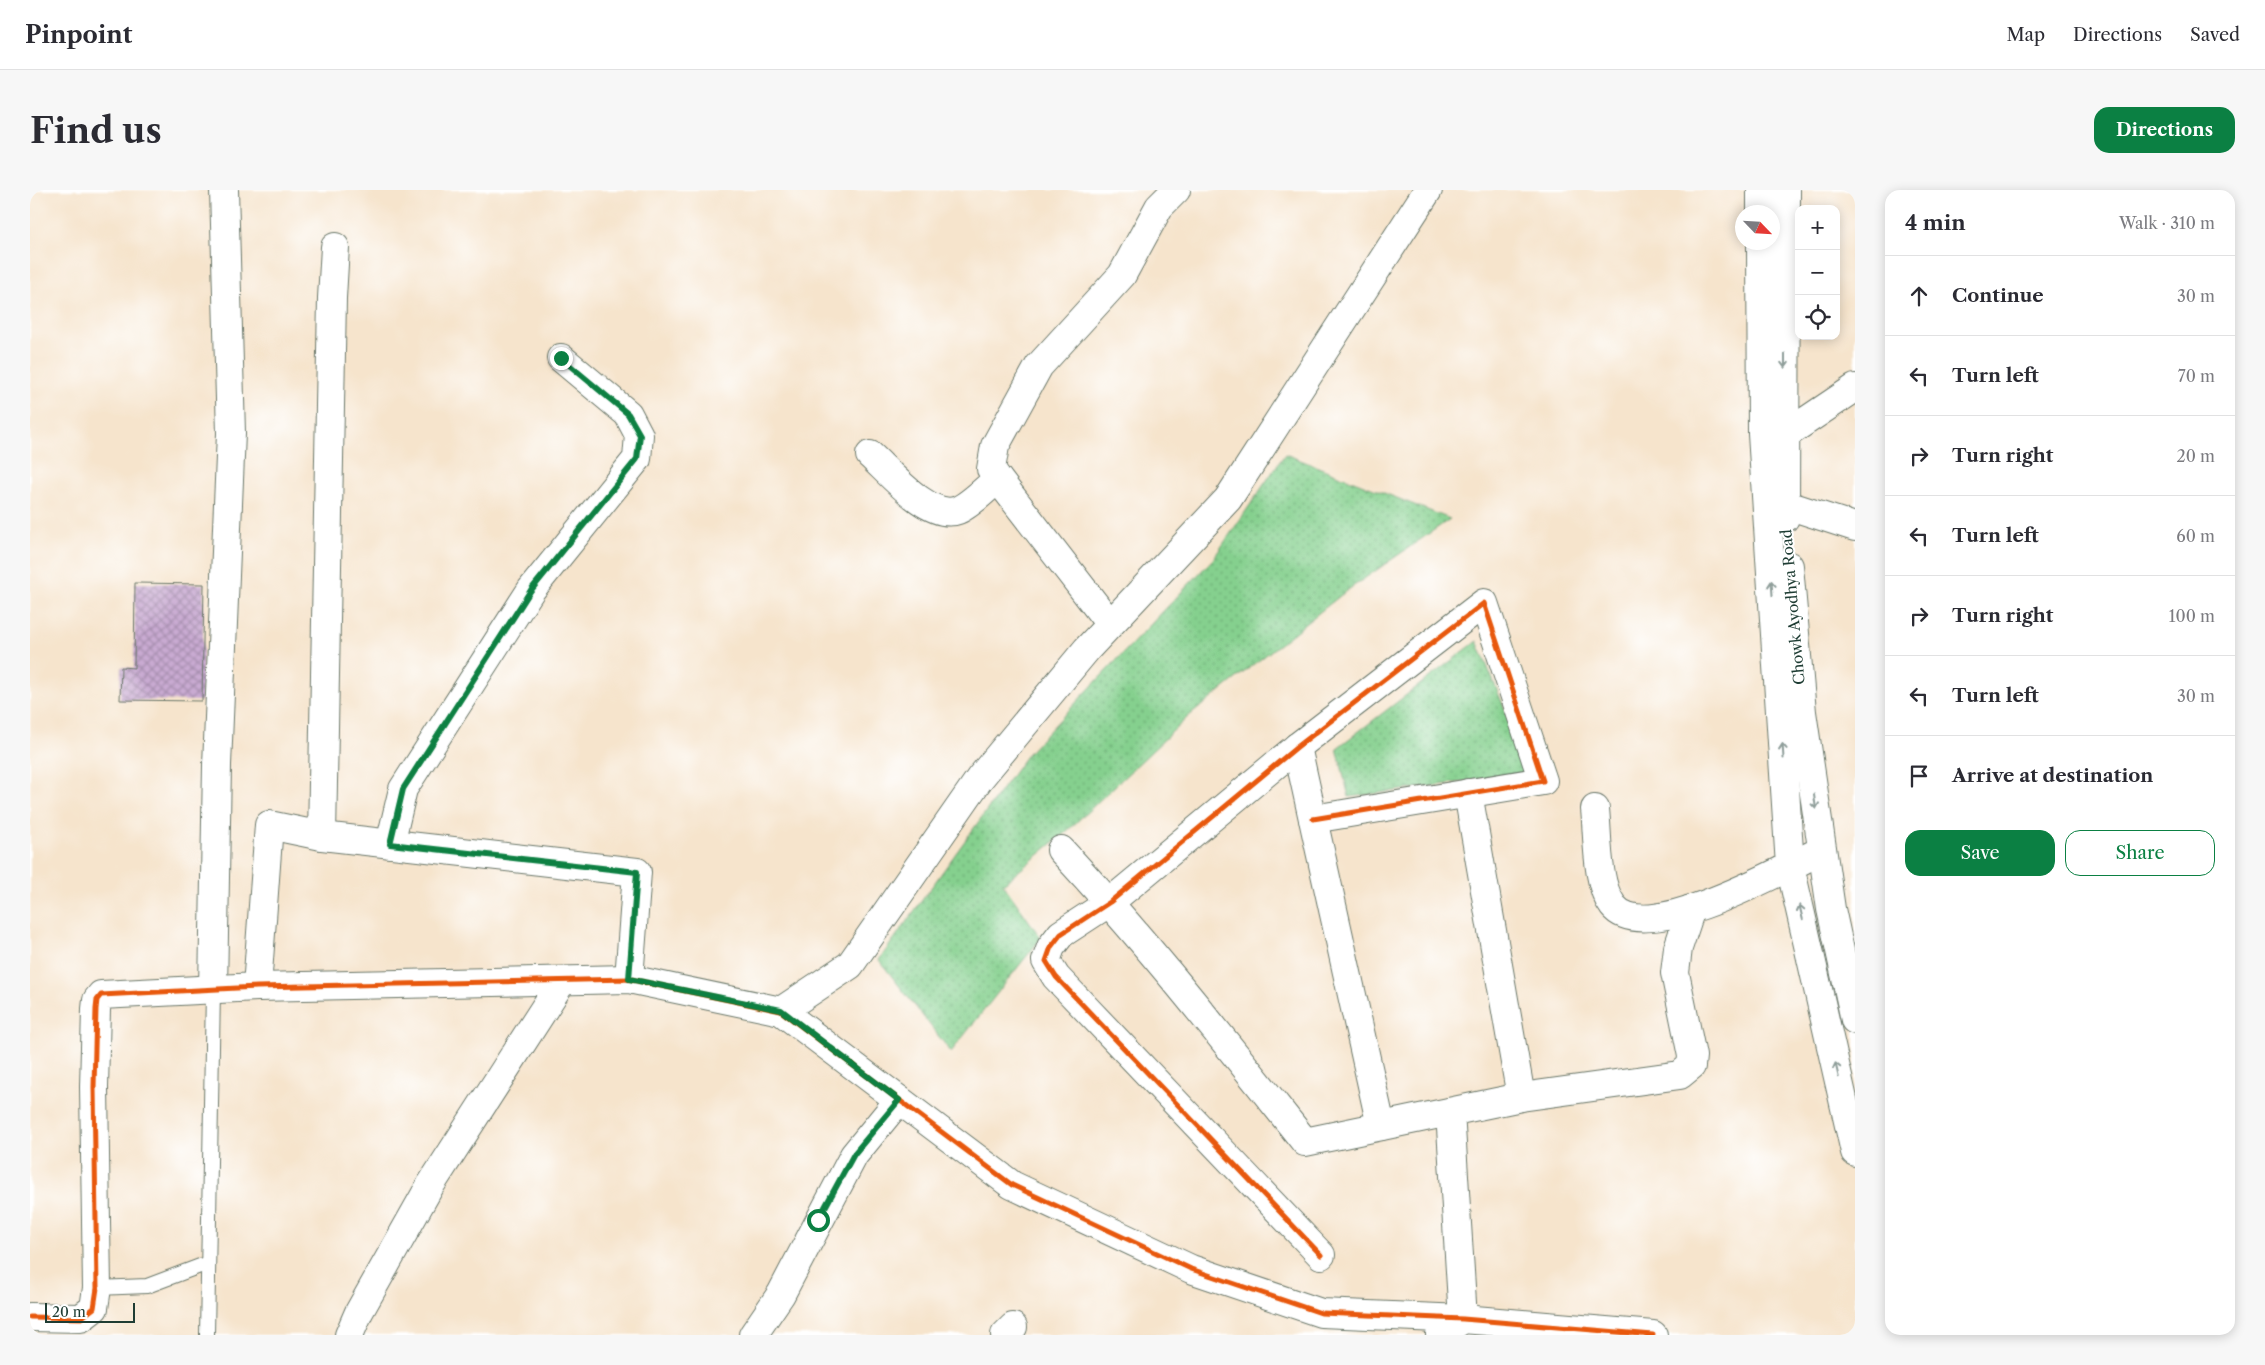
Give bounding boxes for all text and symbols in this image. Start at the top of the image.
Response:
text: Pinpoint [25,20,132,49]
text: Map [2006,24,2045,46]
text: Directions [2073,24,2162,46]
text: Saved [2190,24,2240,46]
button: Directions [2094,107,2235,153]
text: Find us [30,109,162,152]
north arrow [1735,205,1780,250]
map controls [1795,205,1840,340]
button: + [1795,205,1840,250]
text: 4 min [1905,210,1966,235]
text: Walk · 310 m [2119,213,2215,233]
button: − [1795,250,1840,295]
icon: ahead [1905,282,1933,310]
text: Continue [1952,284,2044,307]
text: 30 m [2177,286,2215,306]
button: locate [1795,295,1840,340]
route end [550,347,573,370]
one-way arrow [1780,352,1790,369]
icon: left [1905,362,1933,390]
text: Turn left [1952,364,2039,387]
text: 70 m [2178,366,2215,386]
icon: right [1905,442,1933,470]
text: Turn right [1952,444,2053,467]
text: 20 m [2176,446,2215,466]
icon: left [1905,522,1933,550]
text: Turn left [1952,524,2039,547]
text: 60 m [2176,526,2215,546]
street label: Chowk Ayodhya Road [1776,528,1809,686]
one-way arrow [1767,581,1777,597]
icon: right [1905,602,1933,630]
text: Turn right [1952,604,2053,627]
text: 100 m [2169,606,2215,626]
icon: left [1905,682,1933,710]
text: Turn left [1952,684,2039,707]
text: 30 m [2177,686,2215,706]
one-way arrow [1778,743,1787,759]
icon: arrive [1905,762,1933,790]
text: Arrive at destination [1952,764,2153,787]
one-way arrow [1810,794,1820,810]
button: Save [1905,830,2055,876]
button: Share [2065,830,2215,876]
one-way arrow [1796,904,1805,920]
one-way arrow [1831,1063,1841,1079]
route start [807,1209,830,1232]
scale bar [45,1300,135,1323]
text: 20 m [52,1303,86,1321]

